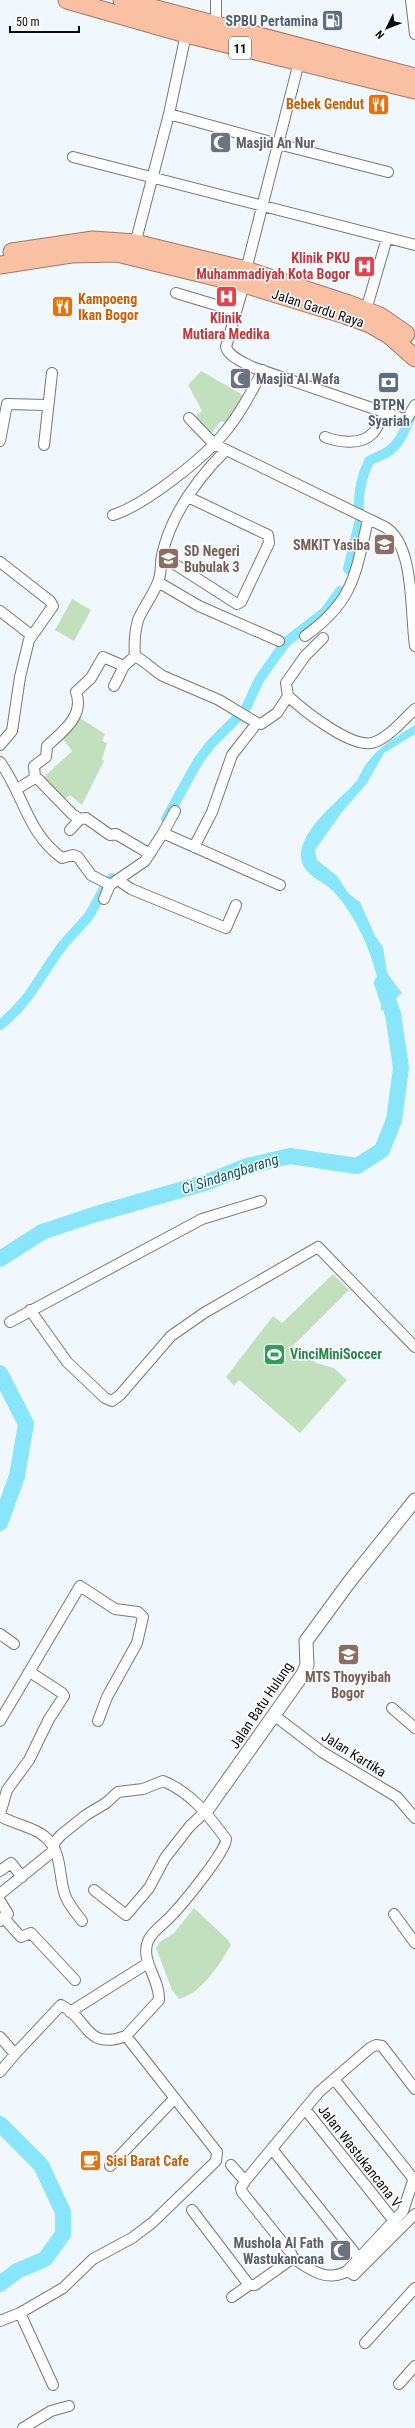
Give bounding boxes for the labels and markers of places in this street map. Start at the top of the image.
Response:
fuel station icon: SPBU Pertamina [320,8,346,34]
place label: SPBU Pertamina [226,13,318,29]
restaurant icon: Bebek Gendut [366,91,392,117]
place label: Bebek Gendut [286,96,364,112]
mosque icon: Masjid An Nur [207,130,233,156]
place label: Masjid An Nur [236,135,315,151]
place label: Klinik PKU Muhammadiyah Kota Bogor [196,250,350,282]
hospital icon: Klinik PKU Muhammadiyah Kota Bogor [352,253,378,279]
hospital icon: Klinik Mutiara Medika [213,283,239,309]
place label: Kampoeng Ikan Bogor [78,291,139,323]
restaurant icon: Kampoeng Ikan Bogor [50,294,76,320]
place label: Klinik Mutiara Medika [182,310,270,342]
mosque icon: Masjid Al Wafa [227,366,253,392]
bank icon: BTPN Syariah [376,370,402,396]
place label: Masjid Al Wafa [256,371,340,387]
place label: BTPN Syariah [368,397,410,429]
school or university icon: SMKIT Yasiba [372,532,398,558]
place label: SMKIT Yasiba [293,537,370,553]
place label: SD Negeri Bubulak 3 [184,543,240,575]
school or university icon: SD Negeri Bubulak 3 [156,546,182,572]
sports icon: VinciMiniSoccer [261,1341,287,1367]
place label: VinciMiniSoccer [290,1346,382,1362]
school or university icon: MTS Thoyyibah Bogor [335,1642,361,1668]
place label: MTS Thoyyibah Bogor [305,1669,391,1701]
cafe icon: Sisi Barat Cafe [78,2148,104,2174]
place label: Sisi Barat Cafe [106,2153,189,2169]
place label: Mushola Al Fath Wastukancana [234,2235,324,2267]
mosque icon: Mushola Al Fath Wastukancana [327,2238,353,2264]

